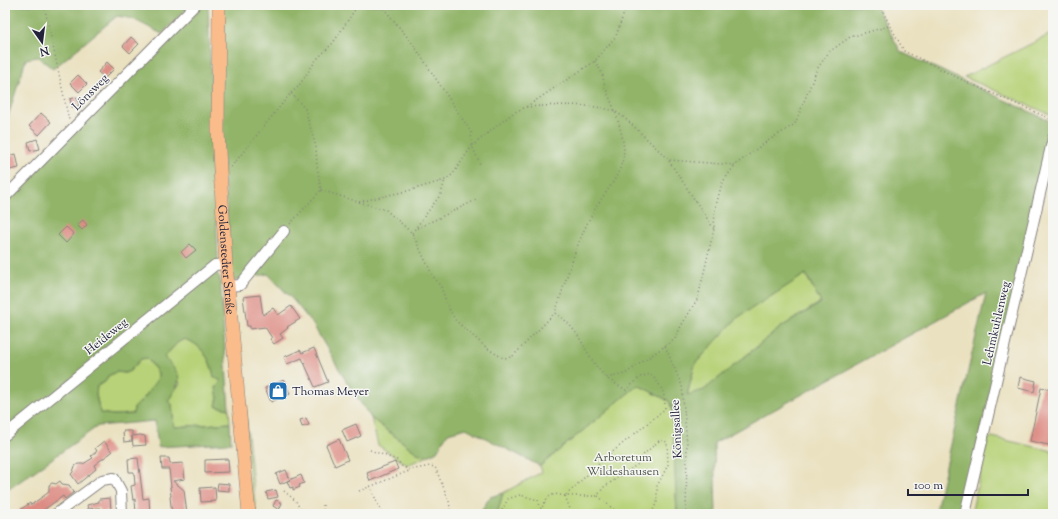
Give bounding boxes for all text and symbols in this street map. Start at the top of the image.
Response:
north arrow [22,22,62,62]
text: N [38,42,51,60]
street label: Lönsweg [68,70,113,115]
street label: Goldenstedter Straße [212,204,239,316]
street label: Lehmkuhlenweg [979,279,1015,367]
street label: Heideweg [81,314,132,360]
shop icon: Thomas Meyer [267,380,289,402]
place label: Thomas Meyer [292,383,369,401]
street label: Königsallee [666,399,688,459]
park label: Arboretum Wildeshausen [587,449,659,481]
scale bar [908,471,1028,497]
text: 100 m [914,477,943,495]

